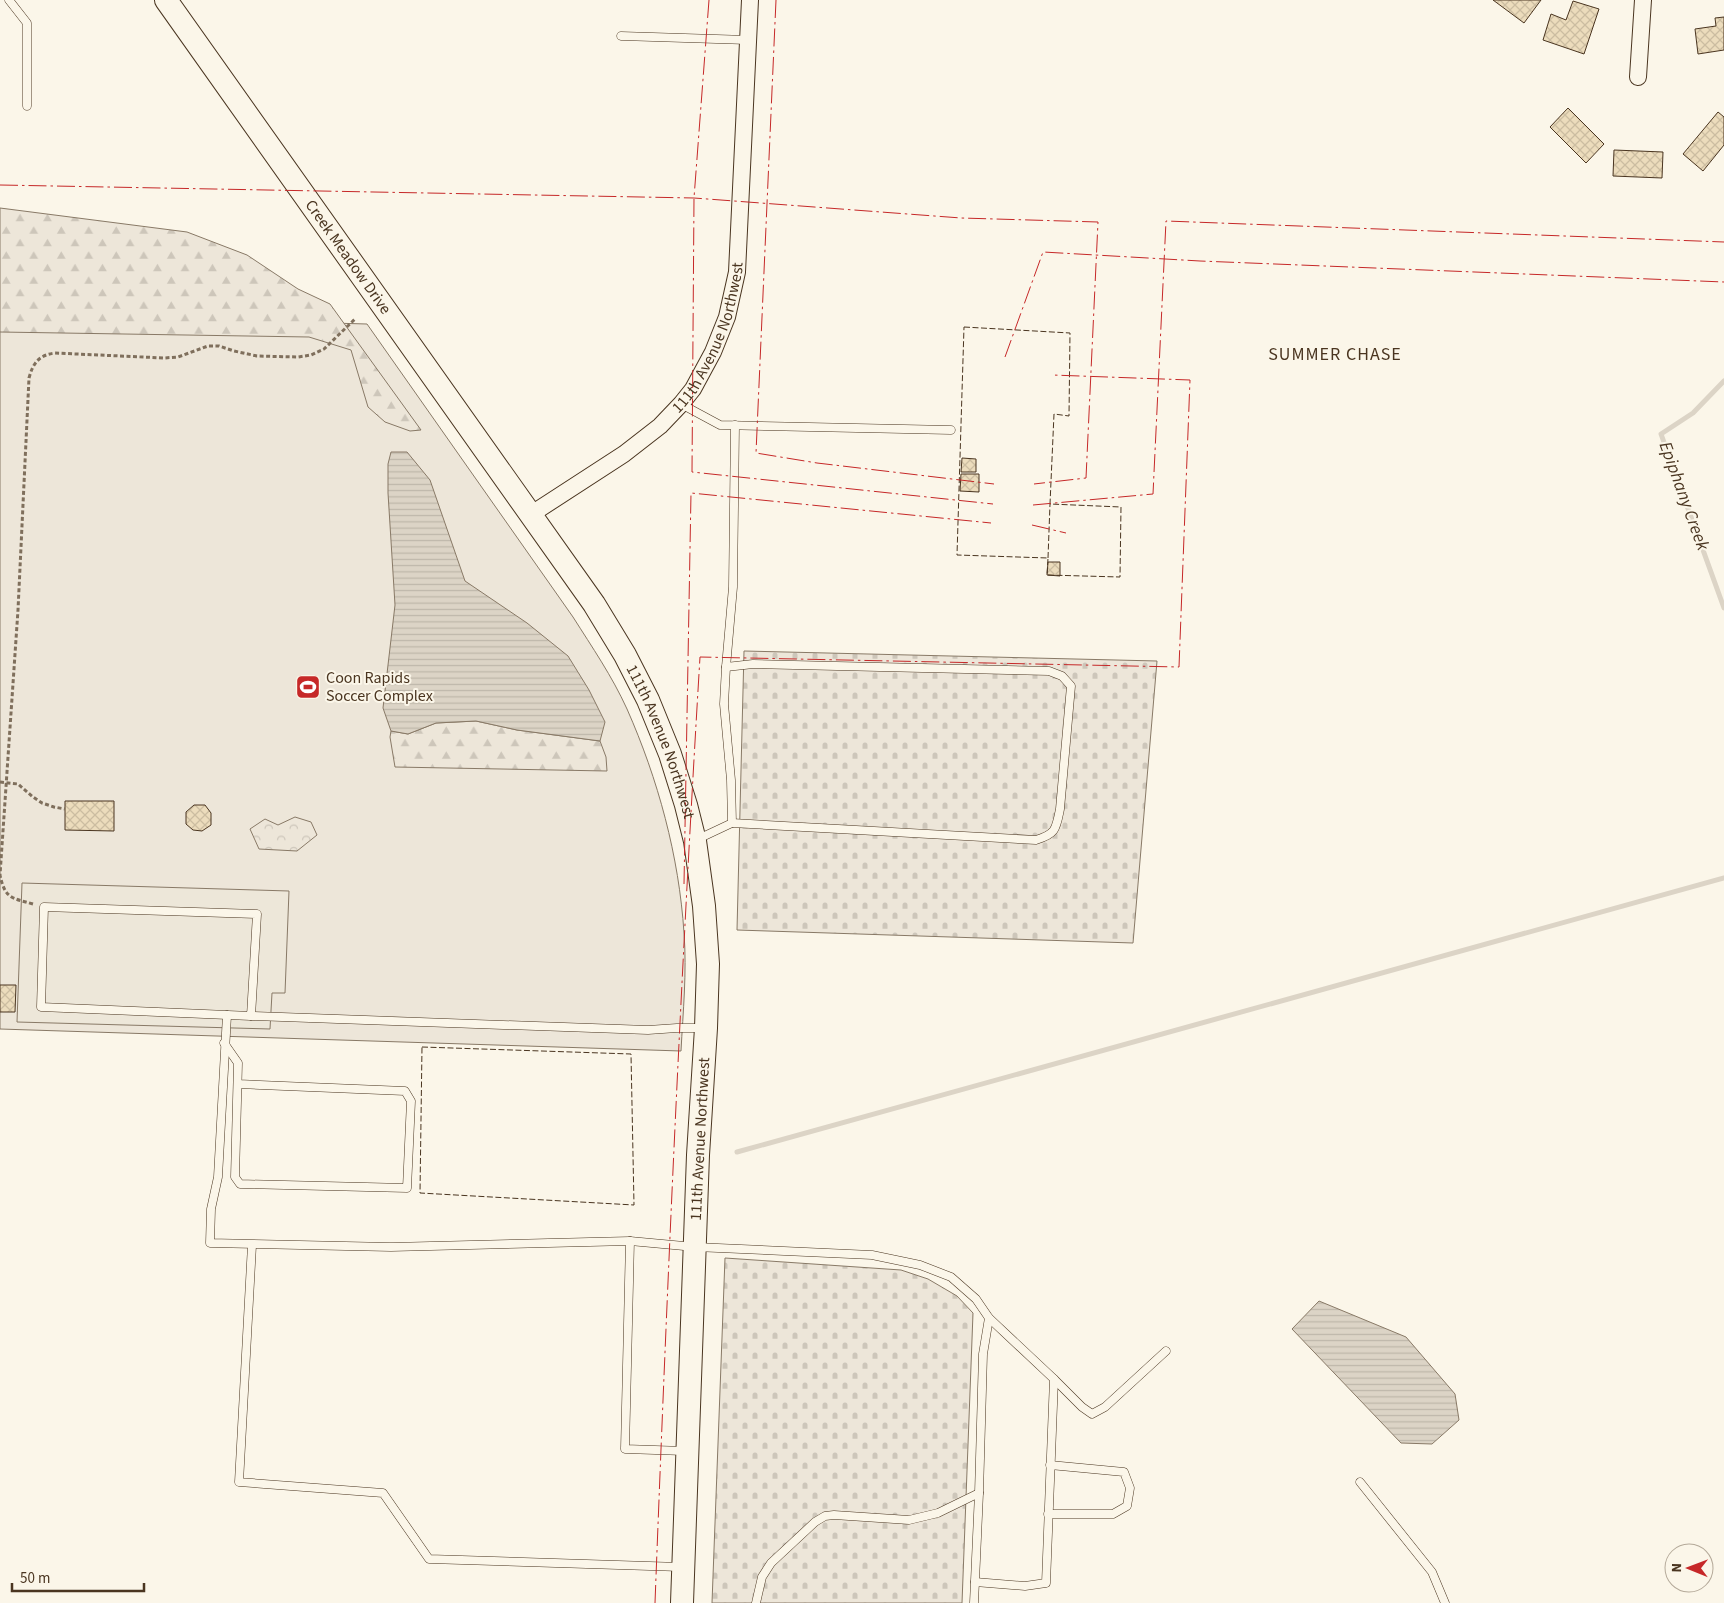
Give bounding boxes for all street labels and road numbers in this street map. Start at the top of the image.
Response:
street label: Creek Meadow Drive [300,195,396,319]
street label: 111th Avenue Northwest [667,261,748,418]
street label: 111th Avenue Northwest [621,661,700,821]
street label: 111th Avenue Northwest [685,1056,715,1221]

